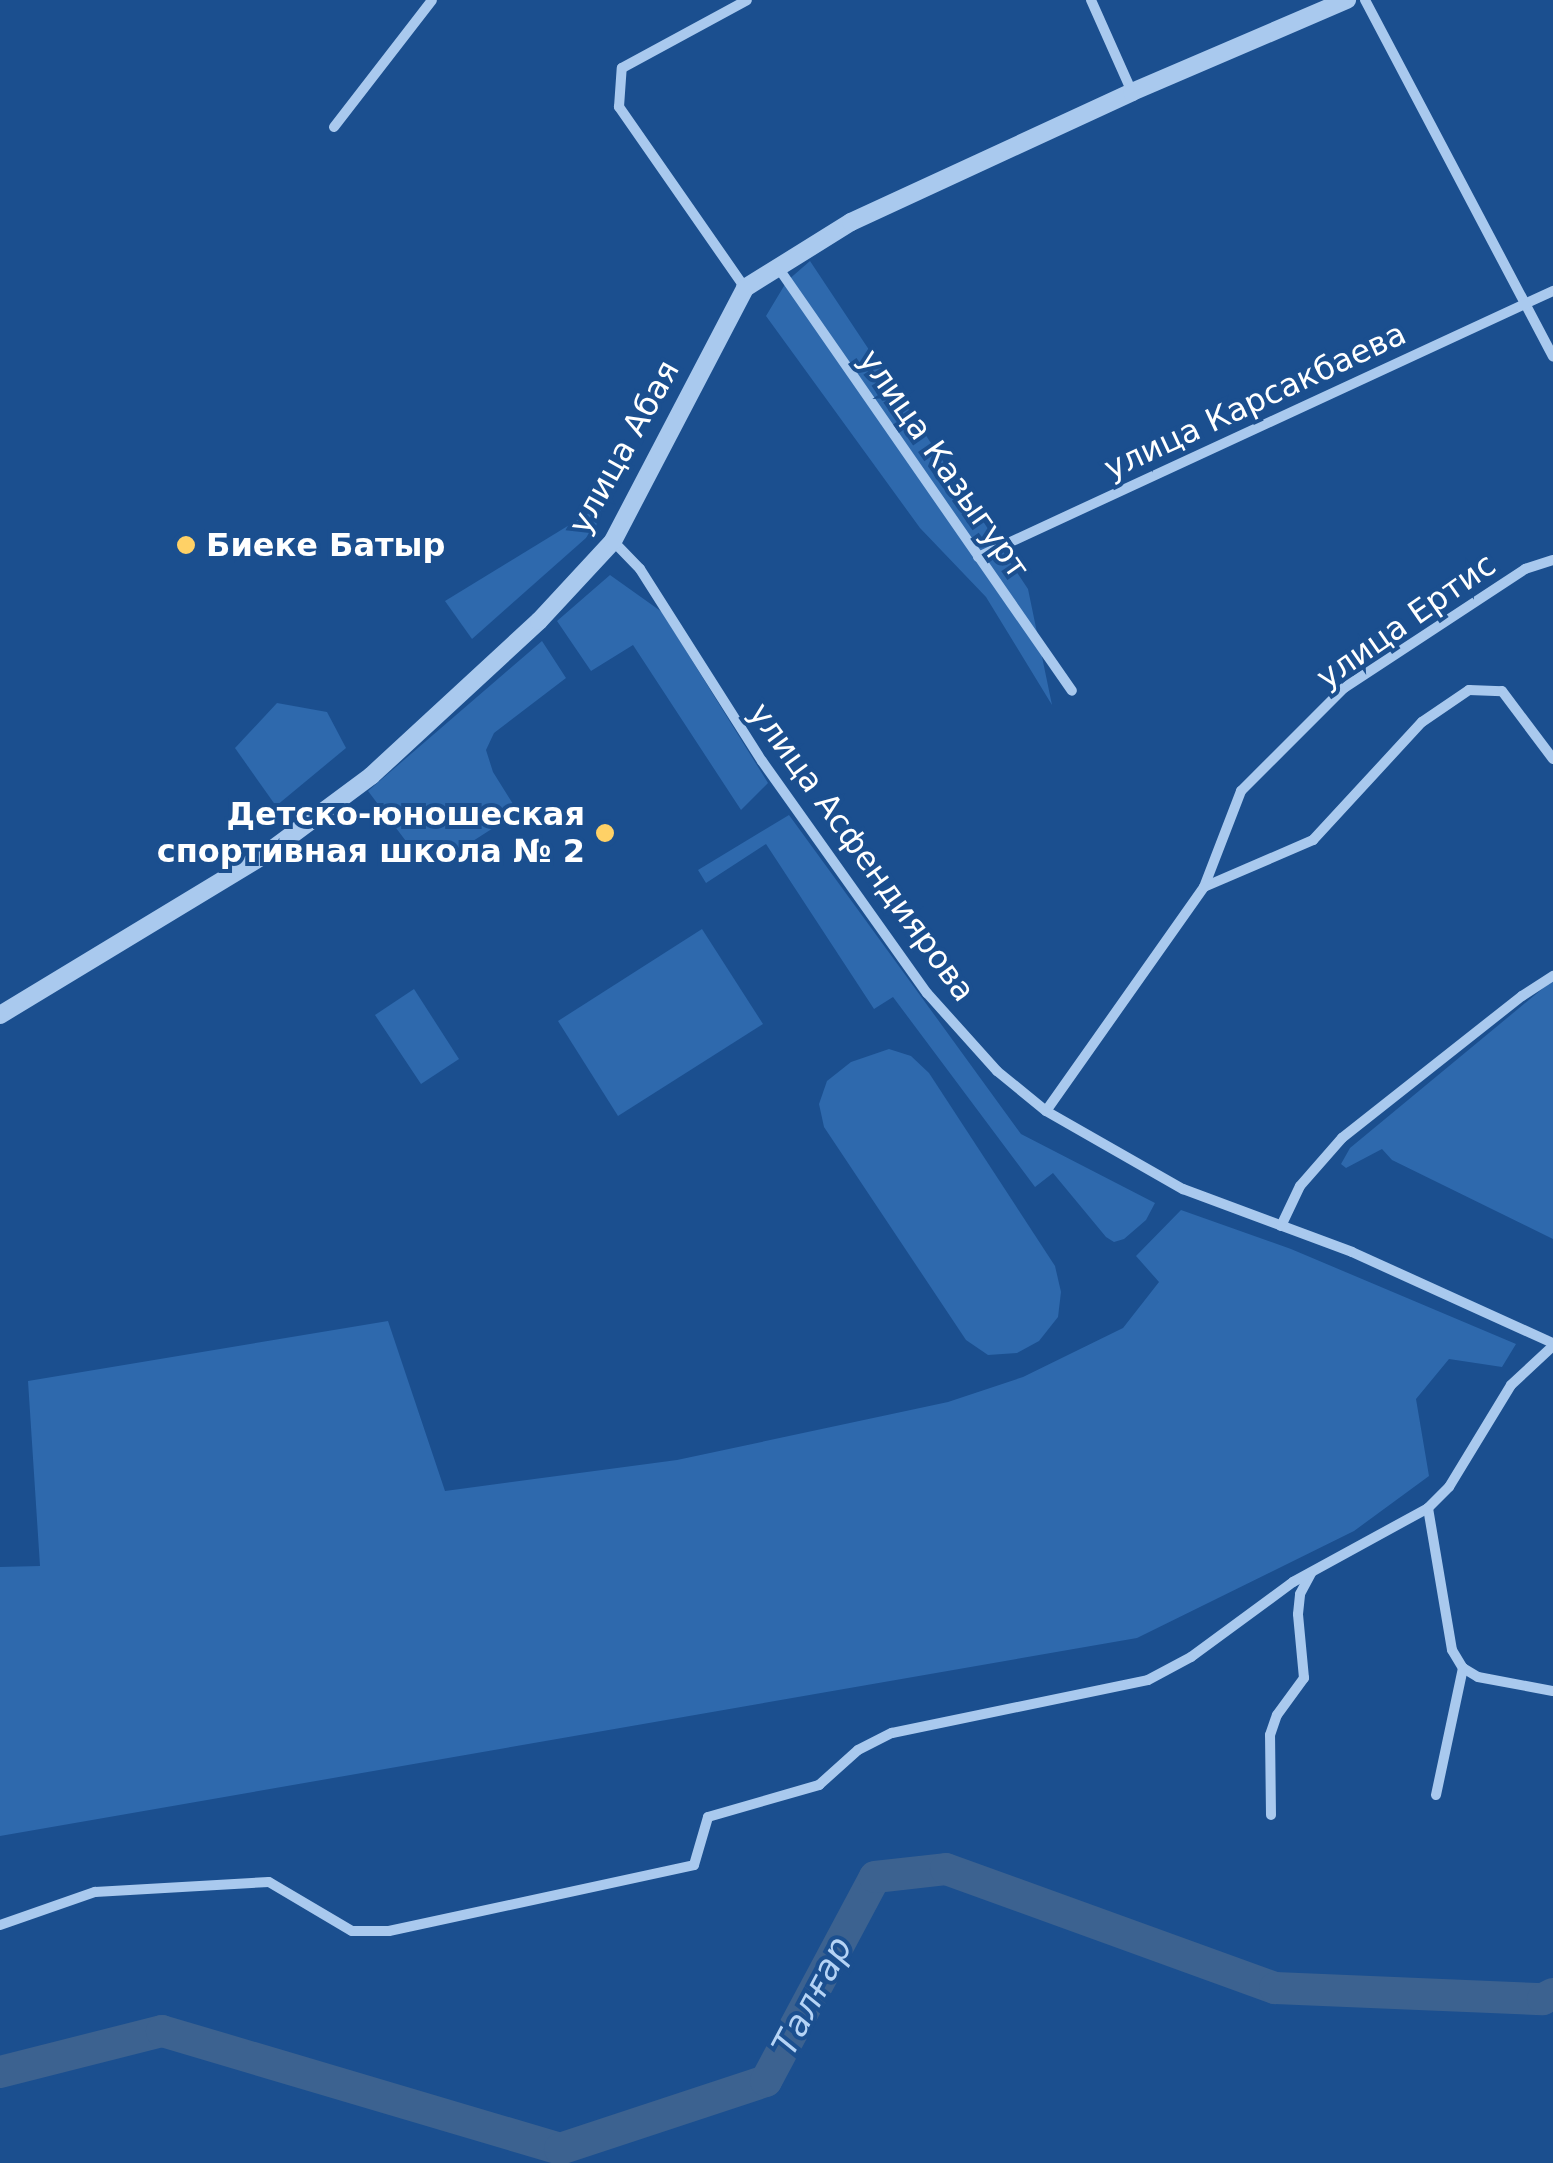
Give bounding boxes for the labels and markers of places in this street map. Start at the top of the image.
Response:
place label: Биеке Батыр [206,526,445,564]
marker: Биеке Батыр [175,534,197,556]
place label: Детско-юношеская спортивная школа № 2 [157,796,585,871]
marker: Детско-юношеская спортивная школа № 2 [594,822,616,844]

